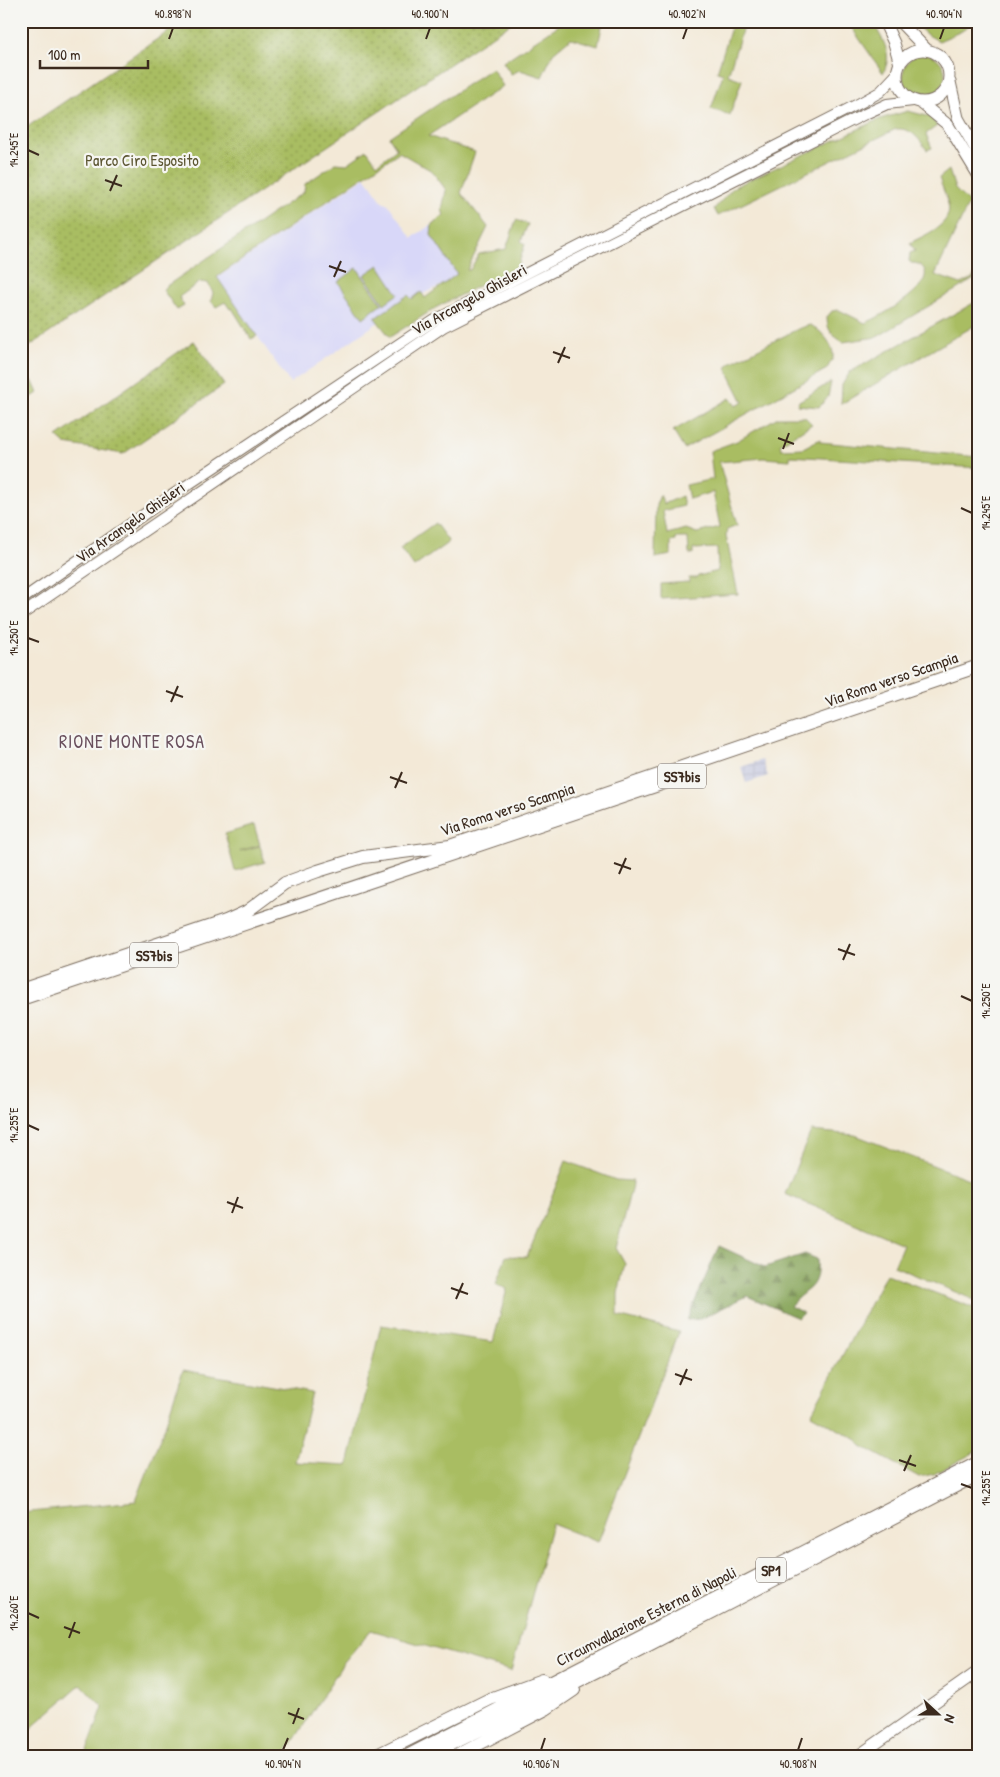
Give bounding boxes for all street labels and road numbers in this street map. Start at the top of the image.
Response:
street label: Via Arcangelo Ghisleri [407,258,531,340]
street label: Via Arcangelo Ghisleri [71,476,189,568]
street label: Via Roma verso Scampia [821,646,961,712]
road number: SS7bis [658,764,706,788]
street label: Via Roma verso Scampia [437,777,577,841]
road number: SS7bis [130,942,178,968]
road number: SP1 [756,1558,786,1582]
street label: Circumvallazione Esterna di Napoli [552,1561,740,1671]

